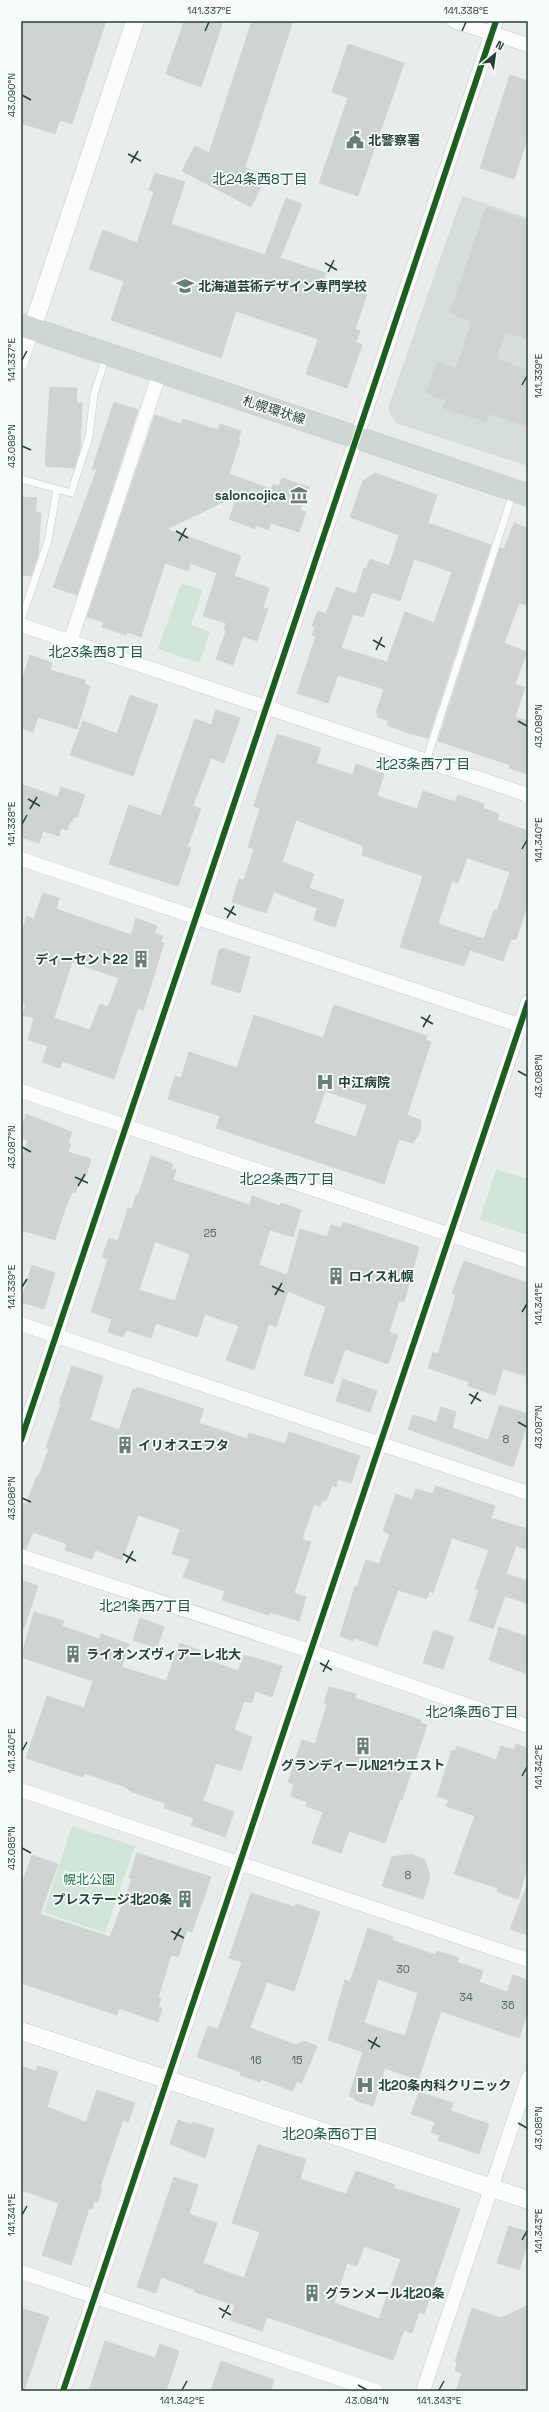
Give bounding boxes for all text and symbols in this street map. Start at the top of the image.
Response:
text: 141.337°E [187,4,231,17]
text: 141.338°E [444,4,489,17]
north arrow [475,34,515,74]
text: N [493,37,506,53]
text: 43.090°N [5,73,18,117]
public building icon: 北警察署 [345,130,365,150]
place label: 北警察署 [368,132,420,149]
district label: 北24条西8丁目 [212,170,308,188]
school or university icon: 北海道芸術デザイン専門学校 [175,276,195,296]
place label: 北海道芸術デザイン専門学校 [198,278,367,295]
text: 141.337°E [5,338,18,382]
text: 141.339°E [532,353,545,398]
street label: 札幌環状線 [240,392,308,428]
text: 43.089°N [5,424,18,468]
museum icon: saloncojica [289,485,309,505]
place label: saloncojica [215,487,286,504]
district label: 北23条西8丁目 [48,643,144,661]
text: 43.089°N [532,704,545,748]
district label: 北23条西7丁目 [376,755,470,773]
text: 141.338°E [5,801,18,846]
text: 141.340°E [532,817,545,863]
building icon: ディーセント22 [131,949,151,969]
place label: ディーセント22 [35,951,128,968]
text: 43.088°N [532,1054,545,1098]
hospital icon: 中江病院 [315,1072,335,1092]
place label: 中江病院 [338,1074,390,1091]
text: 43.087°N [5,1125,18,1169]
district label: 北22条西7丁目 [240,1170,334,1188]
house number: 25 [203,1226,217,1240]
text: 141.339°E [5,1264,18,1309]
building icon: ロイス札幌 [326,1266,346,1286]
place label: ロイス札幌 [349,1268,414,1285]
text: 141.341°E [532,1282,545,1325]
text: 43.087°N [532,1405,545,1449]
house number: 8 [503,1432,510,1446]
building icon: イリオスエフタ [115,1435,135,1455]
place label: イリオスエフタ [138,1437,229,1454]
text: 43.086°N [5,1476,18,1520]
district label: 北21条西7丁目 [99,1597,191,1615]
building icon: ライオンズヴィアーレ北大 [63,1644,83,1664]
place label: ライオンズヴィアーレ北大 [86,1646,241,1663]
district label: 北21条西6丁目 [426,1703,518,1721]
text: 141.340°E [5,1728,18,1774]
building icon: グランディールN21ウエスト [353,1736,373,1756]
text: 141.342°E [532,1744,545,1789]
place label: グランディールN21ウエスト [281,1757,445,1774]
text: 43.085°N [5,1826,18,1870]
house number: 8 [405,1868,412,1882]
park label: 幌北公園 [63,1871,115,1888]
building icon: プレステージ北20条 [175,1889,195,1909]
place label: プレステージ北20条 [52,1891,172,1908]
house number: 30 [396,1962,410,1976]
house number: 34 [459,1990,473,2004]
house number: 36 [501,1998,515,2012]
house number: 16 [250,2053,262,2067]
house number: 15 [291,2053,303,2067]
hospital icon: 北20条内科クリニック [355,2075,375,2095]
place label: 北20条内科クリニック [378,2077,511,2094]
text: 43.085°N [532,2106,545,2150]
district label: 北20条西6丁目 [282,2125,378,2143]
text: 141.341°E [5,2193,18,2236]
text: 141.343°E [532,2208,545,2253]
building icon: グランメール北20条 [302,2283,322,2303]
place label: グランメール北20条 [325,2285,445,2302]
text: 141.342°E [160,2394,205,2407]
text: 43.084°N [345,2394,389,2407]
text: 141.343°E [417,2394,462,2407]

